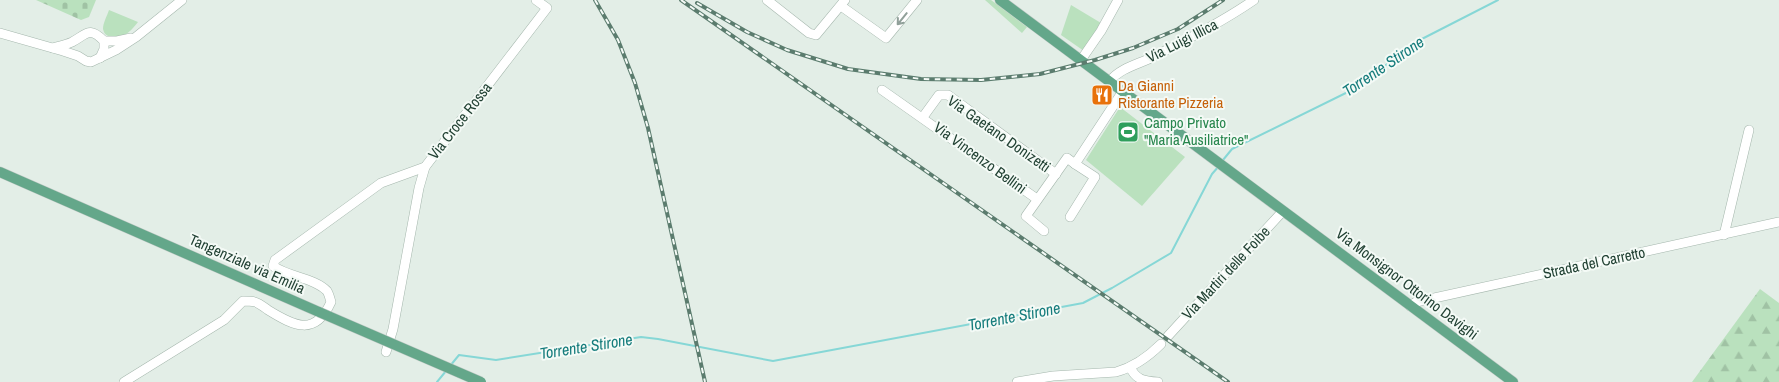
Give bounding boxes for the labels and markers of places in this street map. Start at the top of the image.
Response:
place label: Da Gianni Ristorante Pizzeria [1118,75,1223,113]
restaurant icon: Da Gianni Ristorante Pizzeria [1090,83,1114,107]
place label: Campo Privato "Maria Ausiliatrice" [1144,112,1248,150]
sports icon: Campo Privato "Maria Ausiliatrice" [1116,120,1140,144]

